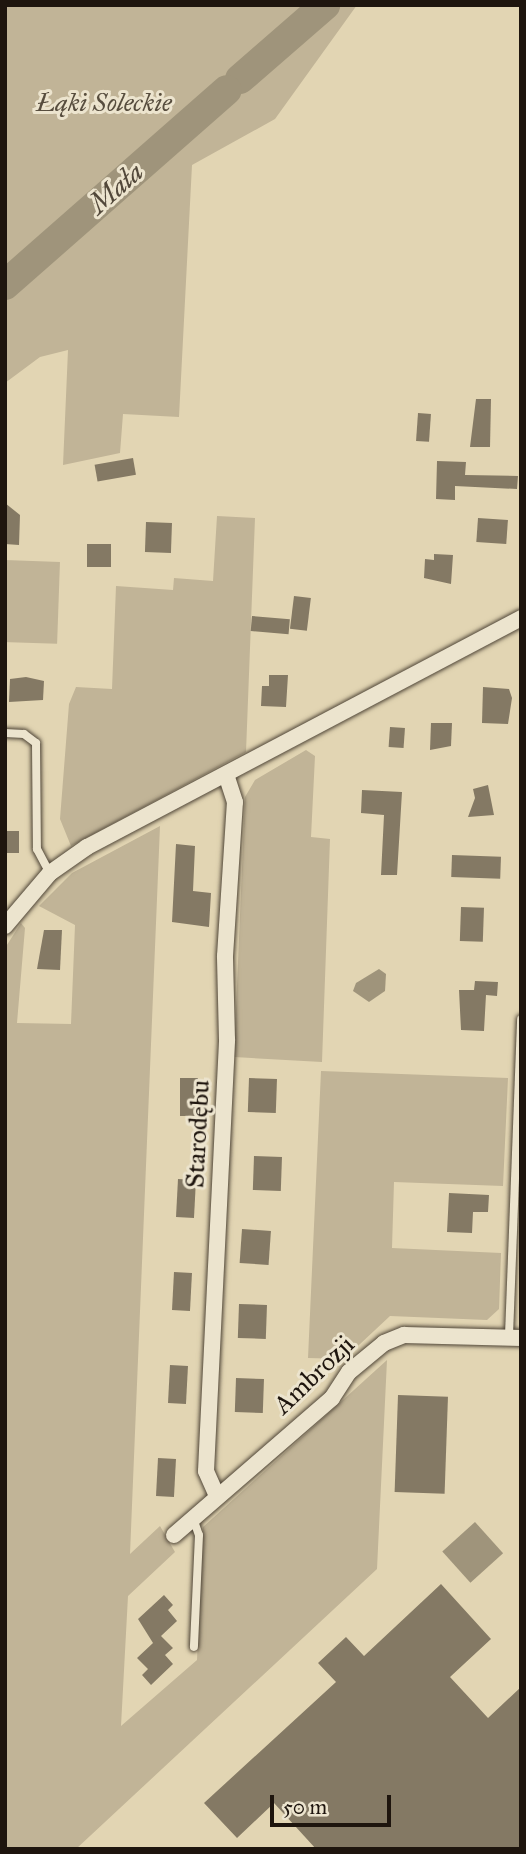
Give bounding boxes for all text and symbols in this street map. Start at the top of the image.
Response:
park label: Łąki Soleckie [36,87,172,119]
water label: Mała [82,155,150,221]
street label: Starodębu [180,1079,216,1189]
street label: Ambrozji [267,1329,361,1421]
scale bar [274,1780,395,1824]
text: 50 m [283,1794,327,1820]

